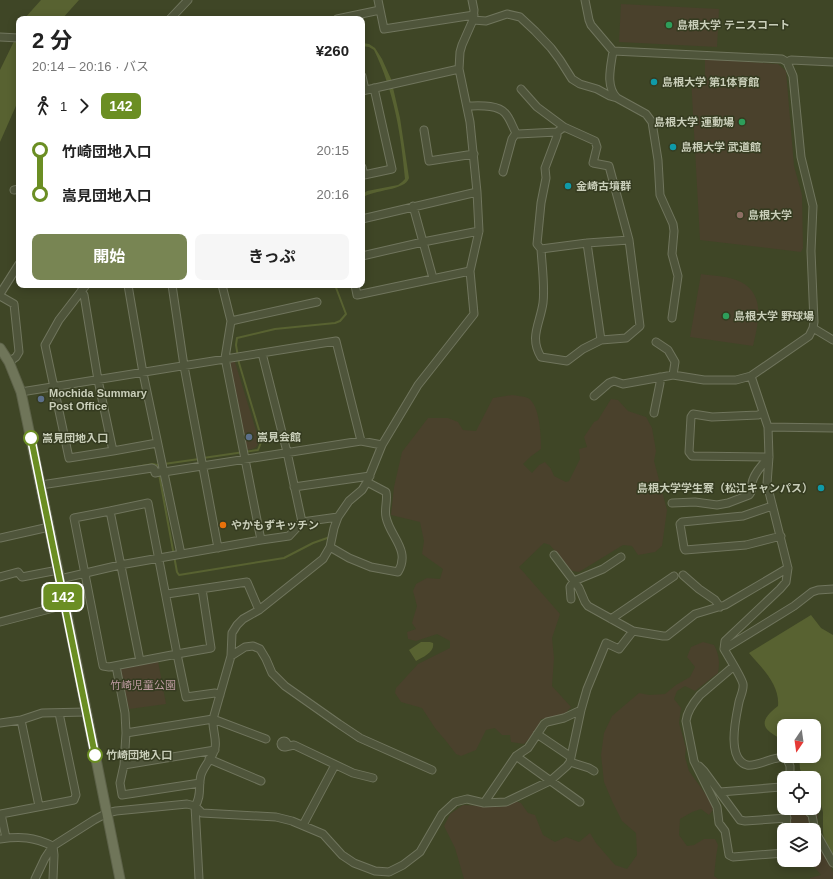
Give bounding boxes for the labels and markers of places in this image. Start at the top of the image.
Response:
place label: 島根大学 テニスコート [677,19,790,31]
marker: 島根大学 テニスコート [664,20,674,30]
place label: 島根大学 第1体育館 [662,76,759,88]
marker: 島根大学 第1体育館 [649,77,659,87]
place label: 島根大学 運動場 [654,116,734,128]
marker: 島根大学 運動場 [737,117,747,127]
place label: 島根大学 武道館 [681,141,761,153]
marker: 島根大学 武道館 [668,142,678,152]
place label: 金崎古墳群 [576,180,631,192]
marker: 金崎古墳群 [563,181,573,191]
place label: 島根大学 [748,209,792,221]
marker: 島根大学 [735,210,745,220]
place label: 島根大学 野球場 [734,310,814,322]
marker: 島根大学 野球場 [721,311,731,321]
place label: Mochida Summary Post Office [49,387,148,412]
marker: Mochida Summary Post Office [36,394,46,404]
marker: 嵩見団地入口 [23,430,39,446]
place label: 嵩見会館 [257,431,301,443]
place label: 嵩見団地入口 [42,432,108,444]
marker: 嵩見会館 [244,432,254,442]
place label: 島根大学学生寮（松江キャンパス） [637,482,813,494]
marker: 島根大学学生寮（松江キャンパス） [816,483,826,493]
place label: やかもずキッチン [231,519,319,531]
marker: やかもずキッチン [218,520,228,530]
marker: 竹崎団地入口 [87,747,103,763]
place label: 竹崎団地入口 [106,749,172,761]

